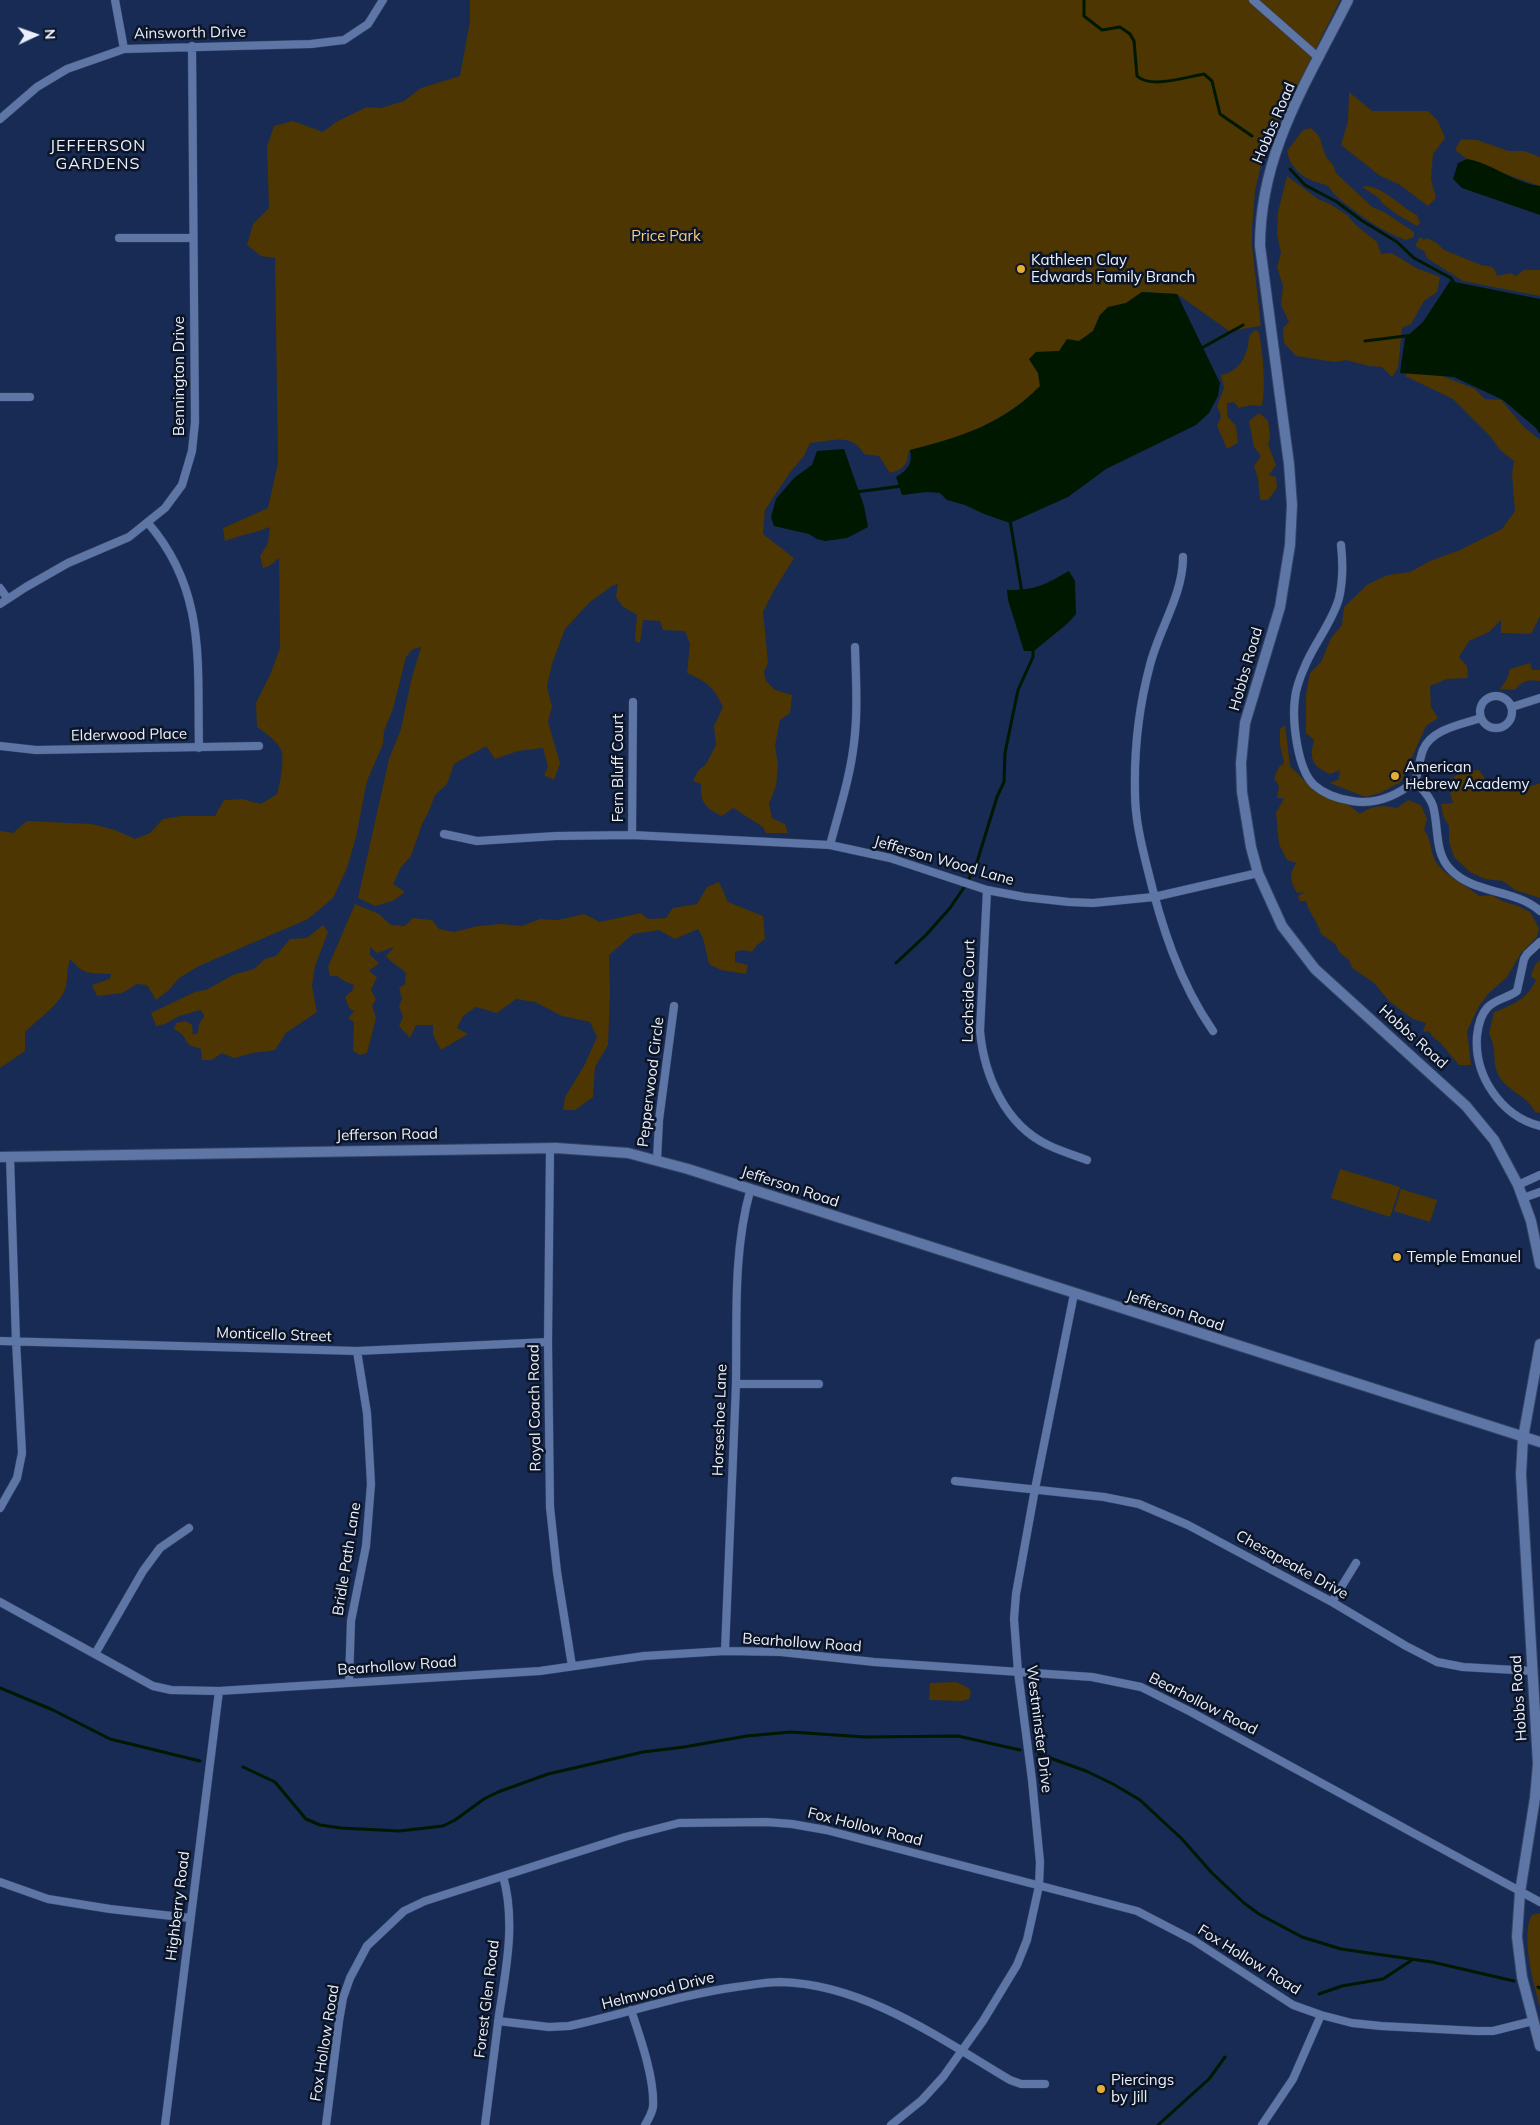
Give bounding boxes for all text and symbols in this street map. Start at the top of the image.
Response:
north arrow [10,10,60,60]
street label: Ainsworth Drive [134,23,246,43]
text: N [41,28,59,40]
street label: Hobbs Road [1249,80,1299,166]
district label: JEFFERSON GARDENS [49,136,147,174]
park label: Price Park [631,227,701,245]
place label: Kathleen Clay Edwards Family Branch [1031,251,1195,286]
marker: Kathleen Clay Edwards Family Branch [1015,263,1027,275]
street label: Bennington Drive [170,316,188,436]
street label: Hobbs Road [1225,625,1267,713]
street label: Fern Bluff Court [609,714,627,822]
street label: Elderwood Place [71,725,187,745]
place label: American Hebrew Academy [1405,758,1530,793]
marker: American Hebrew Academy [1389,770,1401,782]
street label: Jefferson Wood Lane [872,832,1016,890]
street label: Lochside Court [959,939,979,1043]
street label: Hobbs Road [1375,1001,1451,1073]
street label: Pepperwood Circle [634,1016,668,1148]
street label: Jefferson Road [336,1125,438,1145]
street label: Jefferson Road [739,1163,841,1211]
place label: Temple Emanuel [1407,1248,1521,1266]
marker: Temple Emanuel [1391,1251,1403,1263]
street label: Jefferson Road [1124,1287,1226,1335]
street label: Monticello Street [216,1324,332,1346]
street label: Royal Coach Road [525,1344,545,1472]
street label: Horseshoe Lane [709,1364,731,1476]
street label: Bridle Path Lane [329,1501,365,1617]
street label: Chesapeake Drive [1233,1527,1351,1603]
street label: Bearhollow Road [742,1630,862,1656]
street label: Bearhollow Road [337,1653,457,1679]
street label: Hobbs Road [1507,1654,1531,1742]
street label: Westminster Drive [1022,1664,1056,1794]
street label: Bearhollow Road [1146,1669,1260,1739]
street label: Fox Hollow Road [806,1804,924,1850]
street label: Highberry Road [162,1850,194,1962]
street label: Fox Hollow Road [1194,1921,1304,1999]
street label: Forest Glen Road [471,1939,503,2059]
street label: Helmwood Drive [600,1968,716,2014]
street label: Fox Hollow Road [307,1983,343,2103]
place label: Piercings by Jill [1111,2071,1174,2106]
marker: Piercings by Jill [1095,2083,1107,2095]

